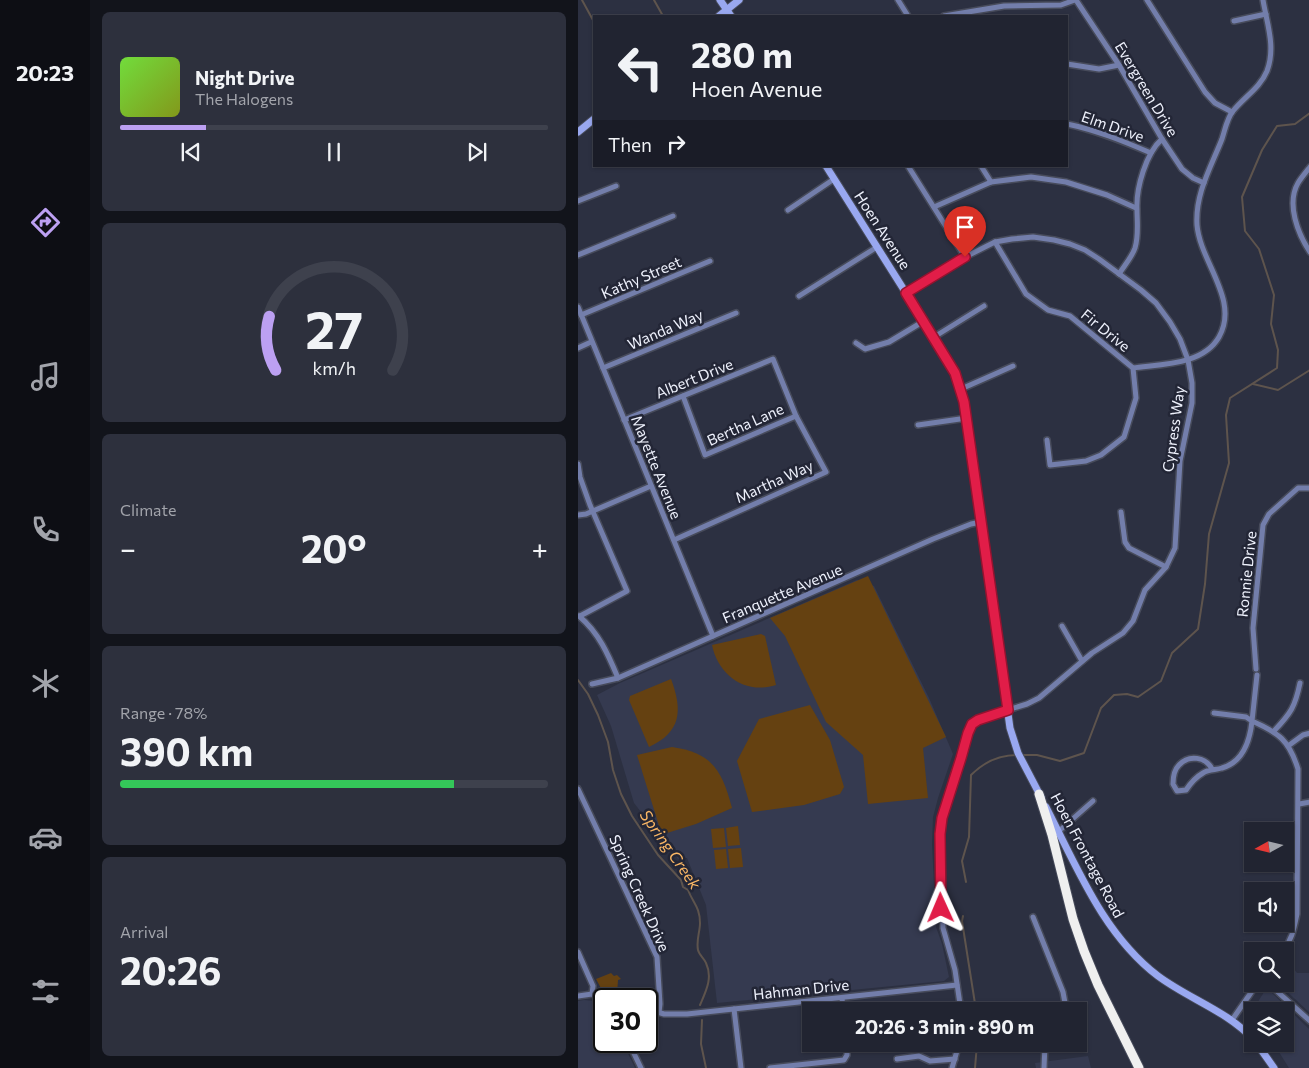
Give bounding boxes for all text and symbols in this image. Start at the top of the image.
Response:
text: 280 m [691,32,793,75]
icon: left [608,35,673,100]
street label: Evergreen Drive [1112,38,1182,140]
text: 20:23 [16,59,74,86]
text: Night Drive [195,66,295,89]
text: Hoen Avenue [691,75,822,102]
text: The Halogens [195,89,293,108]
street label: Elm Drive [1079,107,1147,145]
icon: right [662,130,690,158]
text: Then [608,133,652,156]
icon: previous [177,138,205,166]
icon: pause [320,138,348,166]
icon: next [463,138,491,166]
street label: Hoen Avenue [851,188,915,273]
icon: directions [28,205,63,240]
pin [944,206,986,257]
icon: arrive [951,213,979,241]
street label: Kathy Street [598,252,684,302]
text: 27 [305,296,363,360]
street label: Wanda Way [625,305,706,353]
street label: Fir Drive [1078,305,1134,355]
street label: Albert Drive [653,354,736,402]
text: km/h [312,357,356,379]
icon: music [28,359,63,394]
street label: Cypress Way [1158,385,1188,473]
street label: Bertha Lane [704,399,786,449]
street label: Mayette Avenue [628,413,686,522]
street label: Martha Way [732,456,816,506]
text: Climate [120,500,176,519]
icon: phone [28,512,63,547]
text: 20° [301,524,367,571]
street label: Ronnie Drive [1233,530,1259,618]
text: − [120,531,136,565]
text: + [532,531,548,565]
street label: Franquette Avenue [719,560,845,626]
icon: climate [28,666,63,701]
text: Range · 78% [120,703,207,722]
text: 390 km [120,727,253,774]
street label: Hoen Frontage Road [1047,789,1129,921]
water label: Spring Creek [637,806,706,893]
icon: car [28,820,63,855]
north arrow [1244,822,1294,872]
map controls [1244,822,1294,1052]
street label: Spring Creek Drive [606,832,674,954]
position arrow [914,881,966,933]
button: sound [1244,882,1294,932]
text: Arrival [120,922,168,941]
button: search [1244,942,1294,992]
text: 20:26 [120,946,222,993]
icon: filters [28,974,63,1009]
street label: Hahman Drive [752,975,850,1003]
speed limit sign: 30 [593,988,658,1053]
button: layers [1244,1002,1294,1052]
text: 20:26 · 3 min · 890 m [855,1015,1034,1038]

